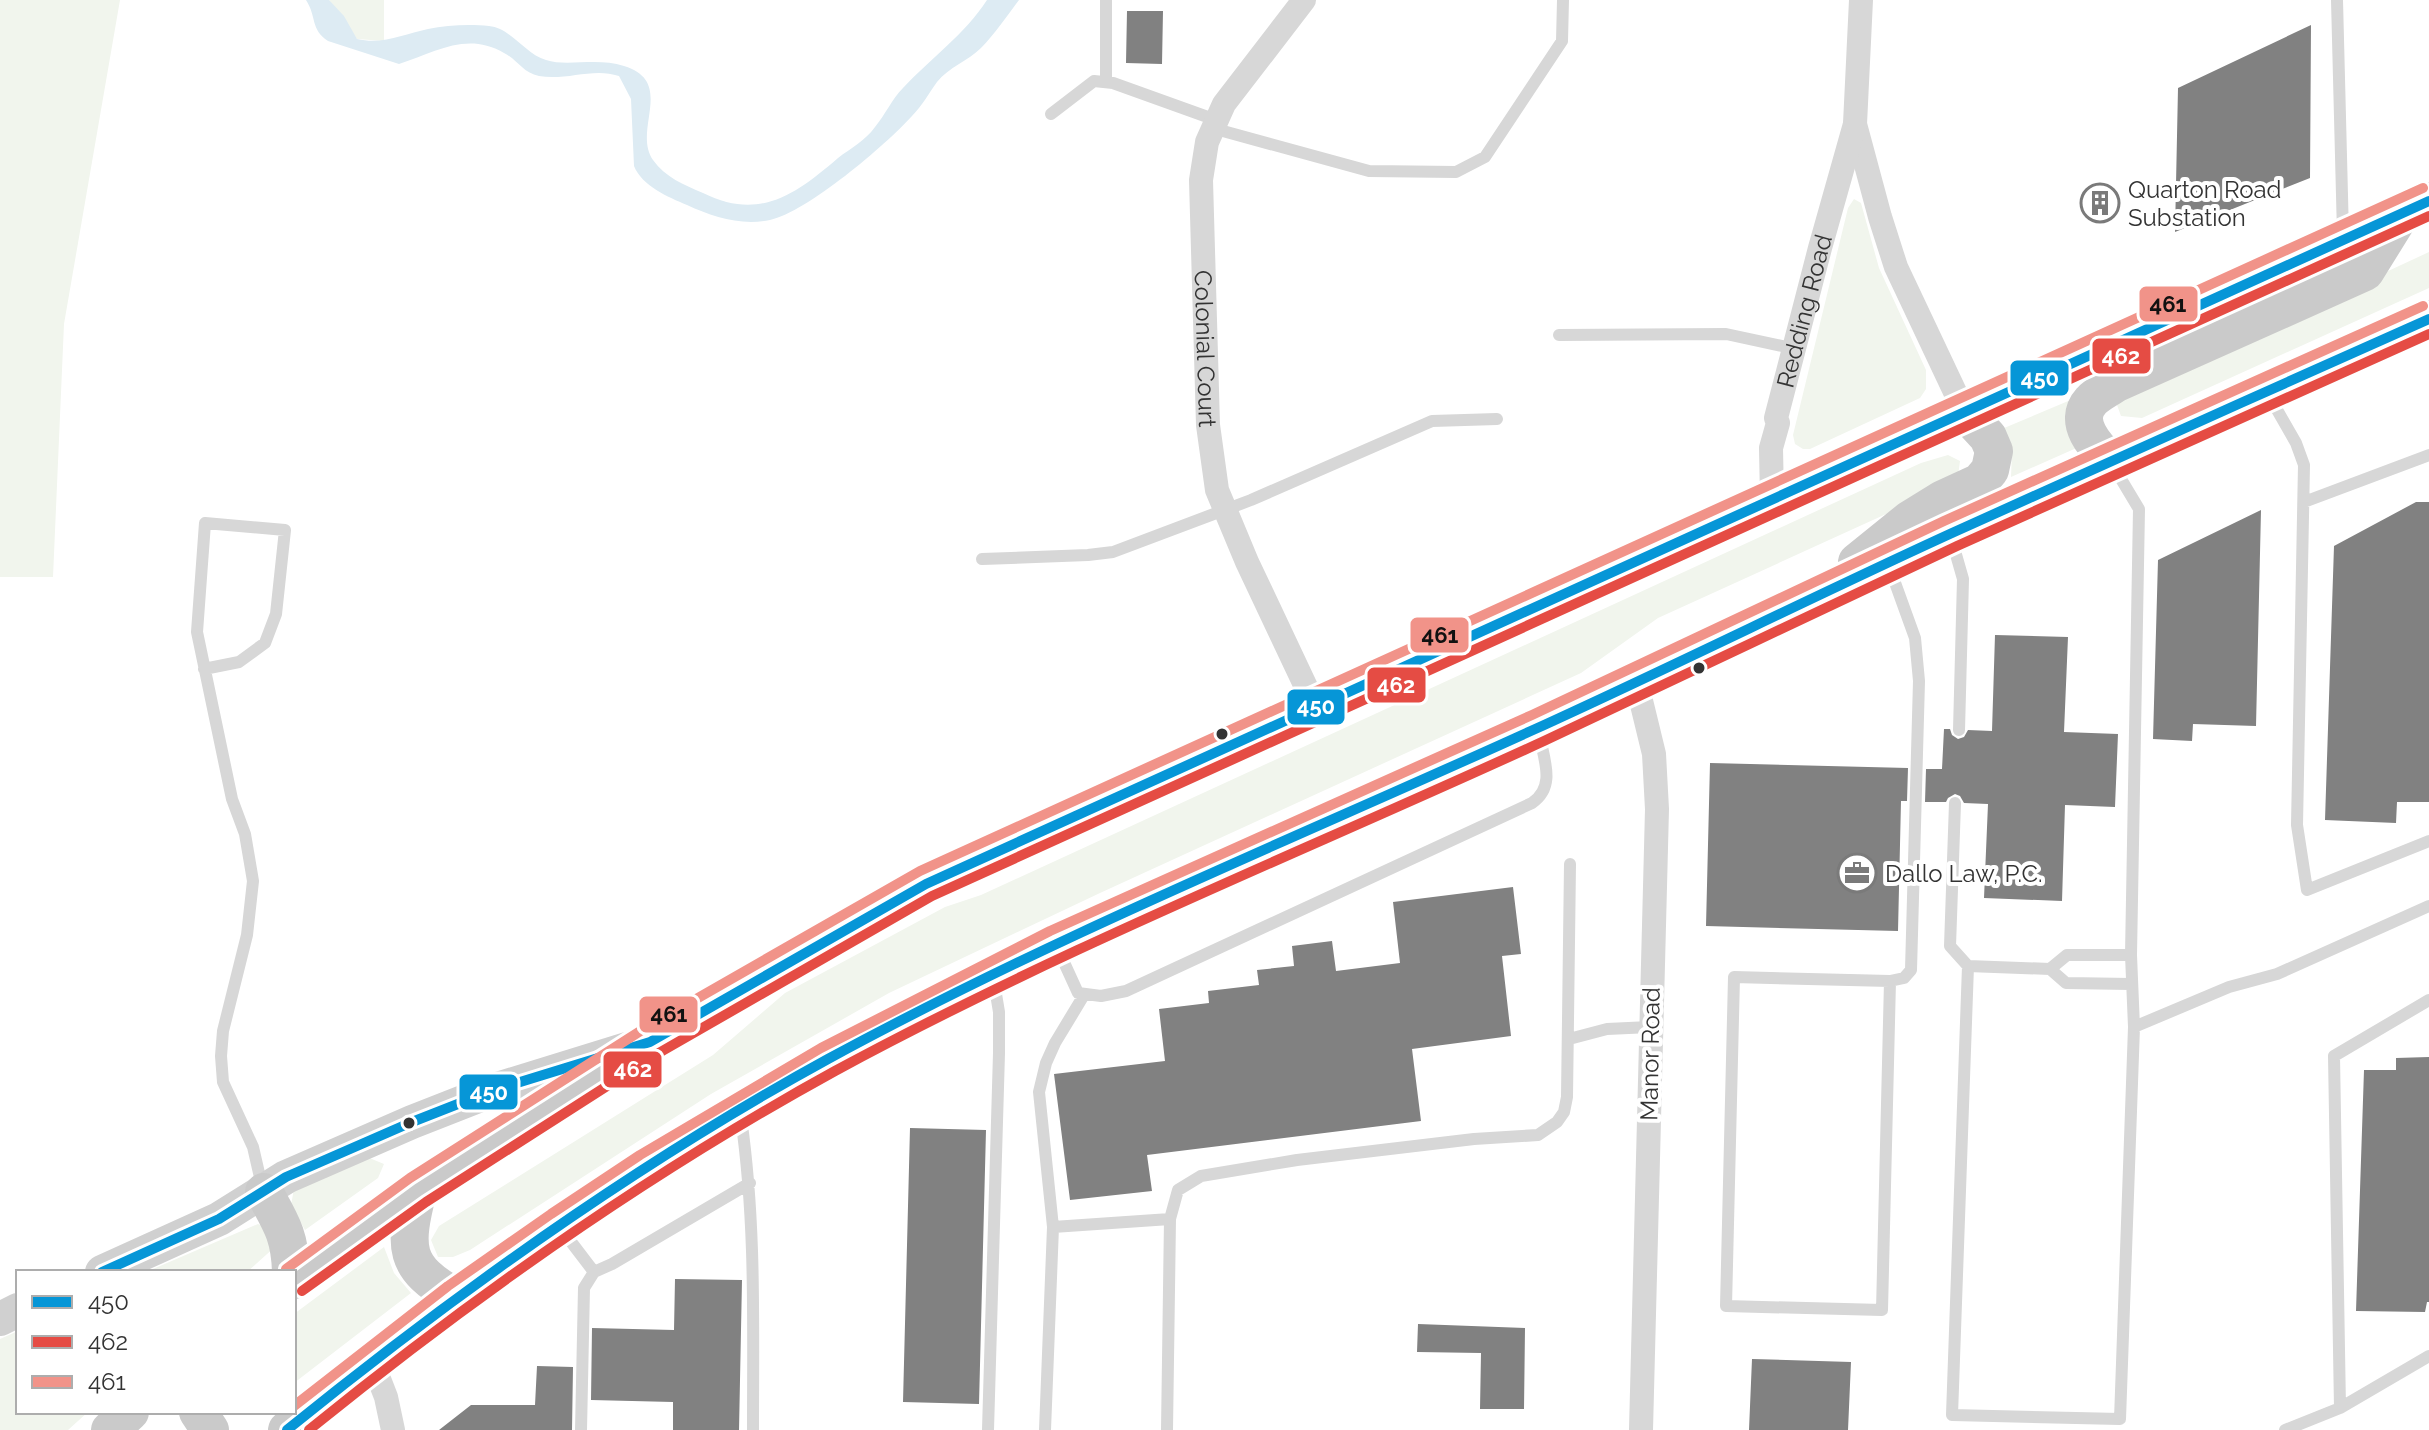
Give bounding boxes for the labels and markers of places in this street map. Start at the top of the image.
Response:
place label: Quarton Road Substation [2128,175,2282,232]
building icon: Quarton Road Substation [2079,182,2121,224]
unlabelled marker [1691,660,1707,676]
unlabelled marker [1214,726,1230,742]
office icon: Dallo Law, P.C. [1836,852,1878,894]
place label: Dallo Law, P.C. [1885,859,2043,888]
unlabelled marker [401,1115,417,1131]

